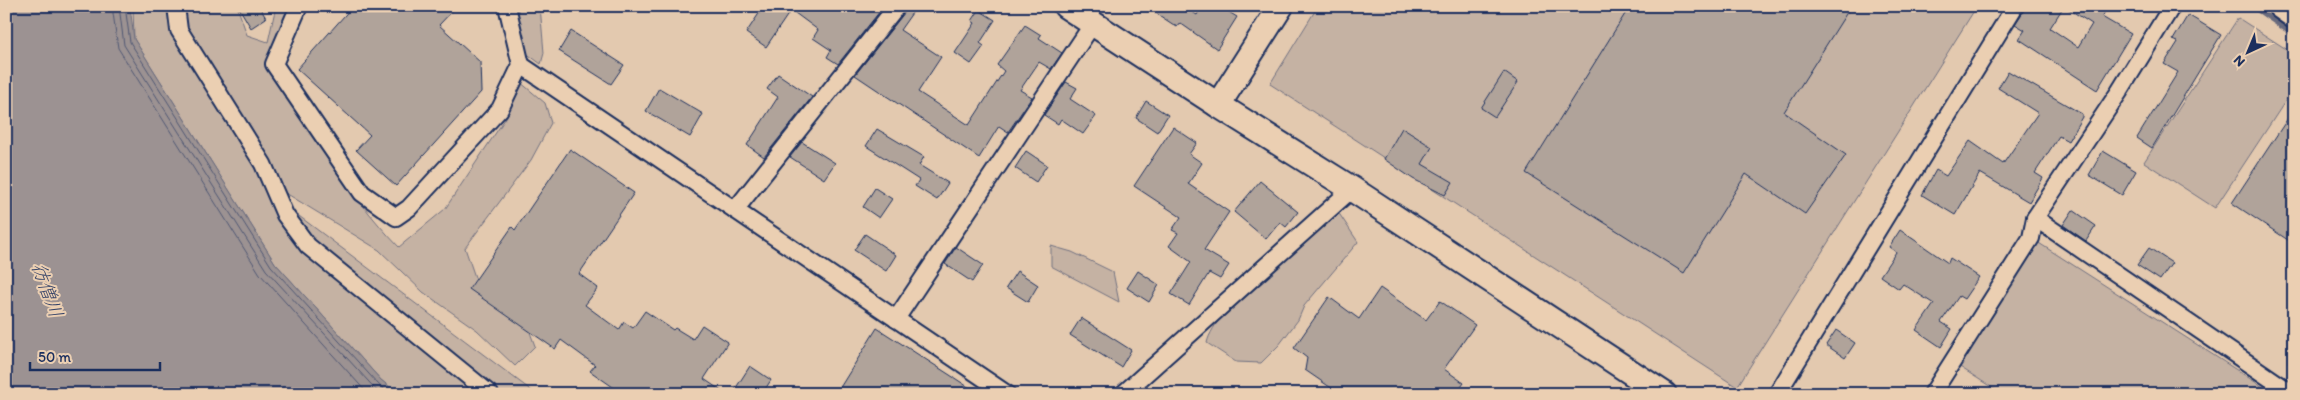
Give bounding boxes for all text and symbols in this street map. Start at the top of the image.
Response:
north arrow [2222,28,2272,78]
text: N [2230,52,2249,70]
water label: 彷僧川 [27,259,68,321]
scale bar [30,340,160,372]
text: 50 m [38,348,71,366]

